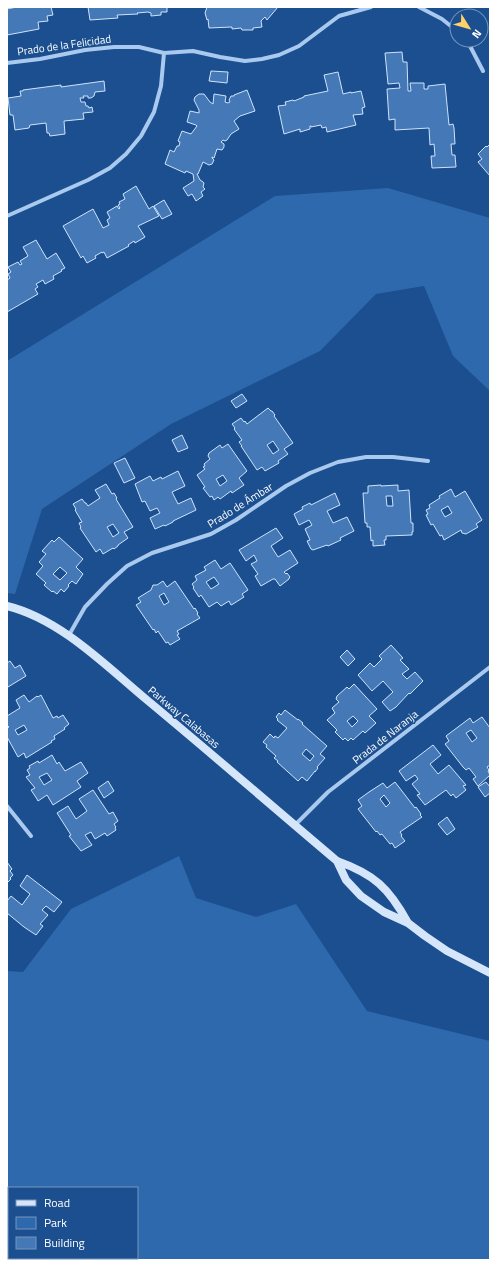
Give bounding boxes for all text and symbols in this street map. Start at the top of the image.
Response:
north arrow [449,8,489,48]
text: N [468,26,486,42]
street label: Prado de la Felicidad [16,30,112,60]
street label: Prado de Ámbar [204,478,276,532]
street label: Parkway Calabasas [145,682,223,752]
street label: Prada de Naranja [349,706,422,768]
legend [8,1187,138,1259]
text: Road [44,1193,70,1212]
text: Park [44,1213,67,1232]
text: Building [44,1233,85,1252]

